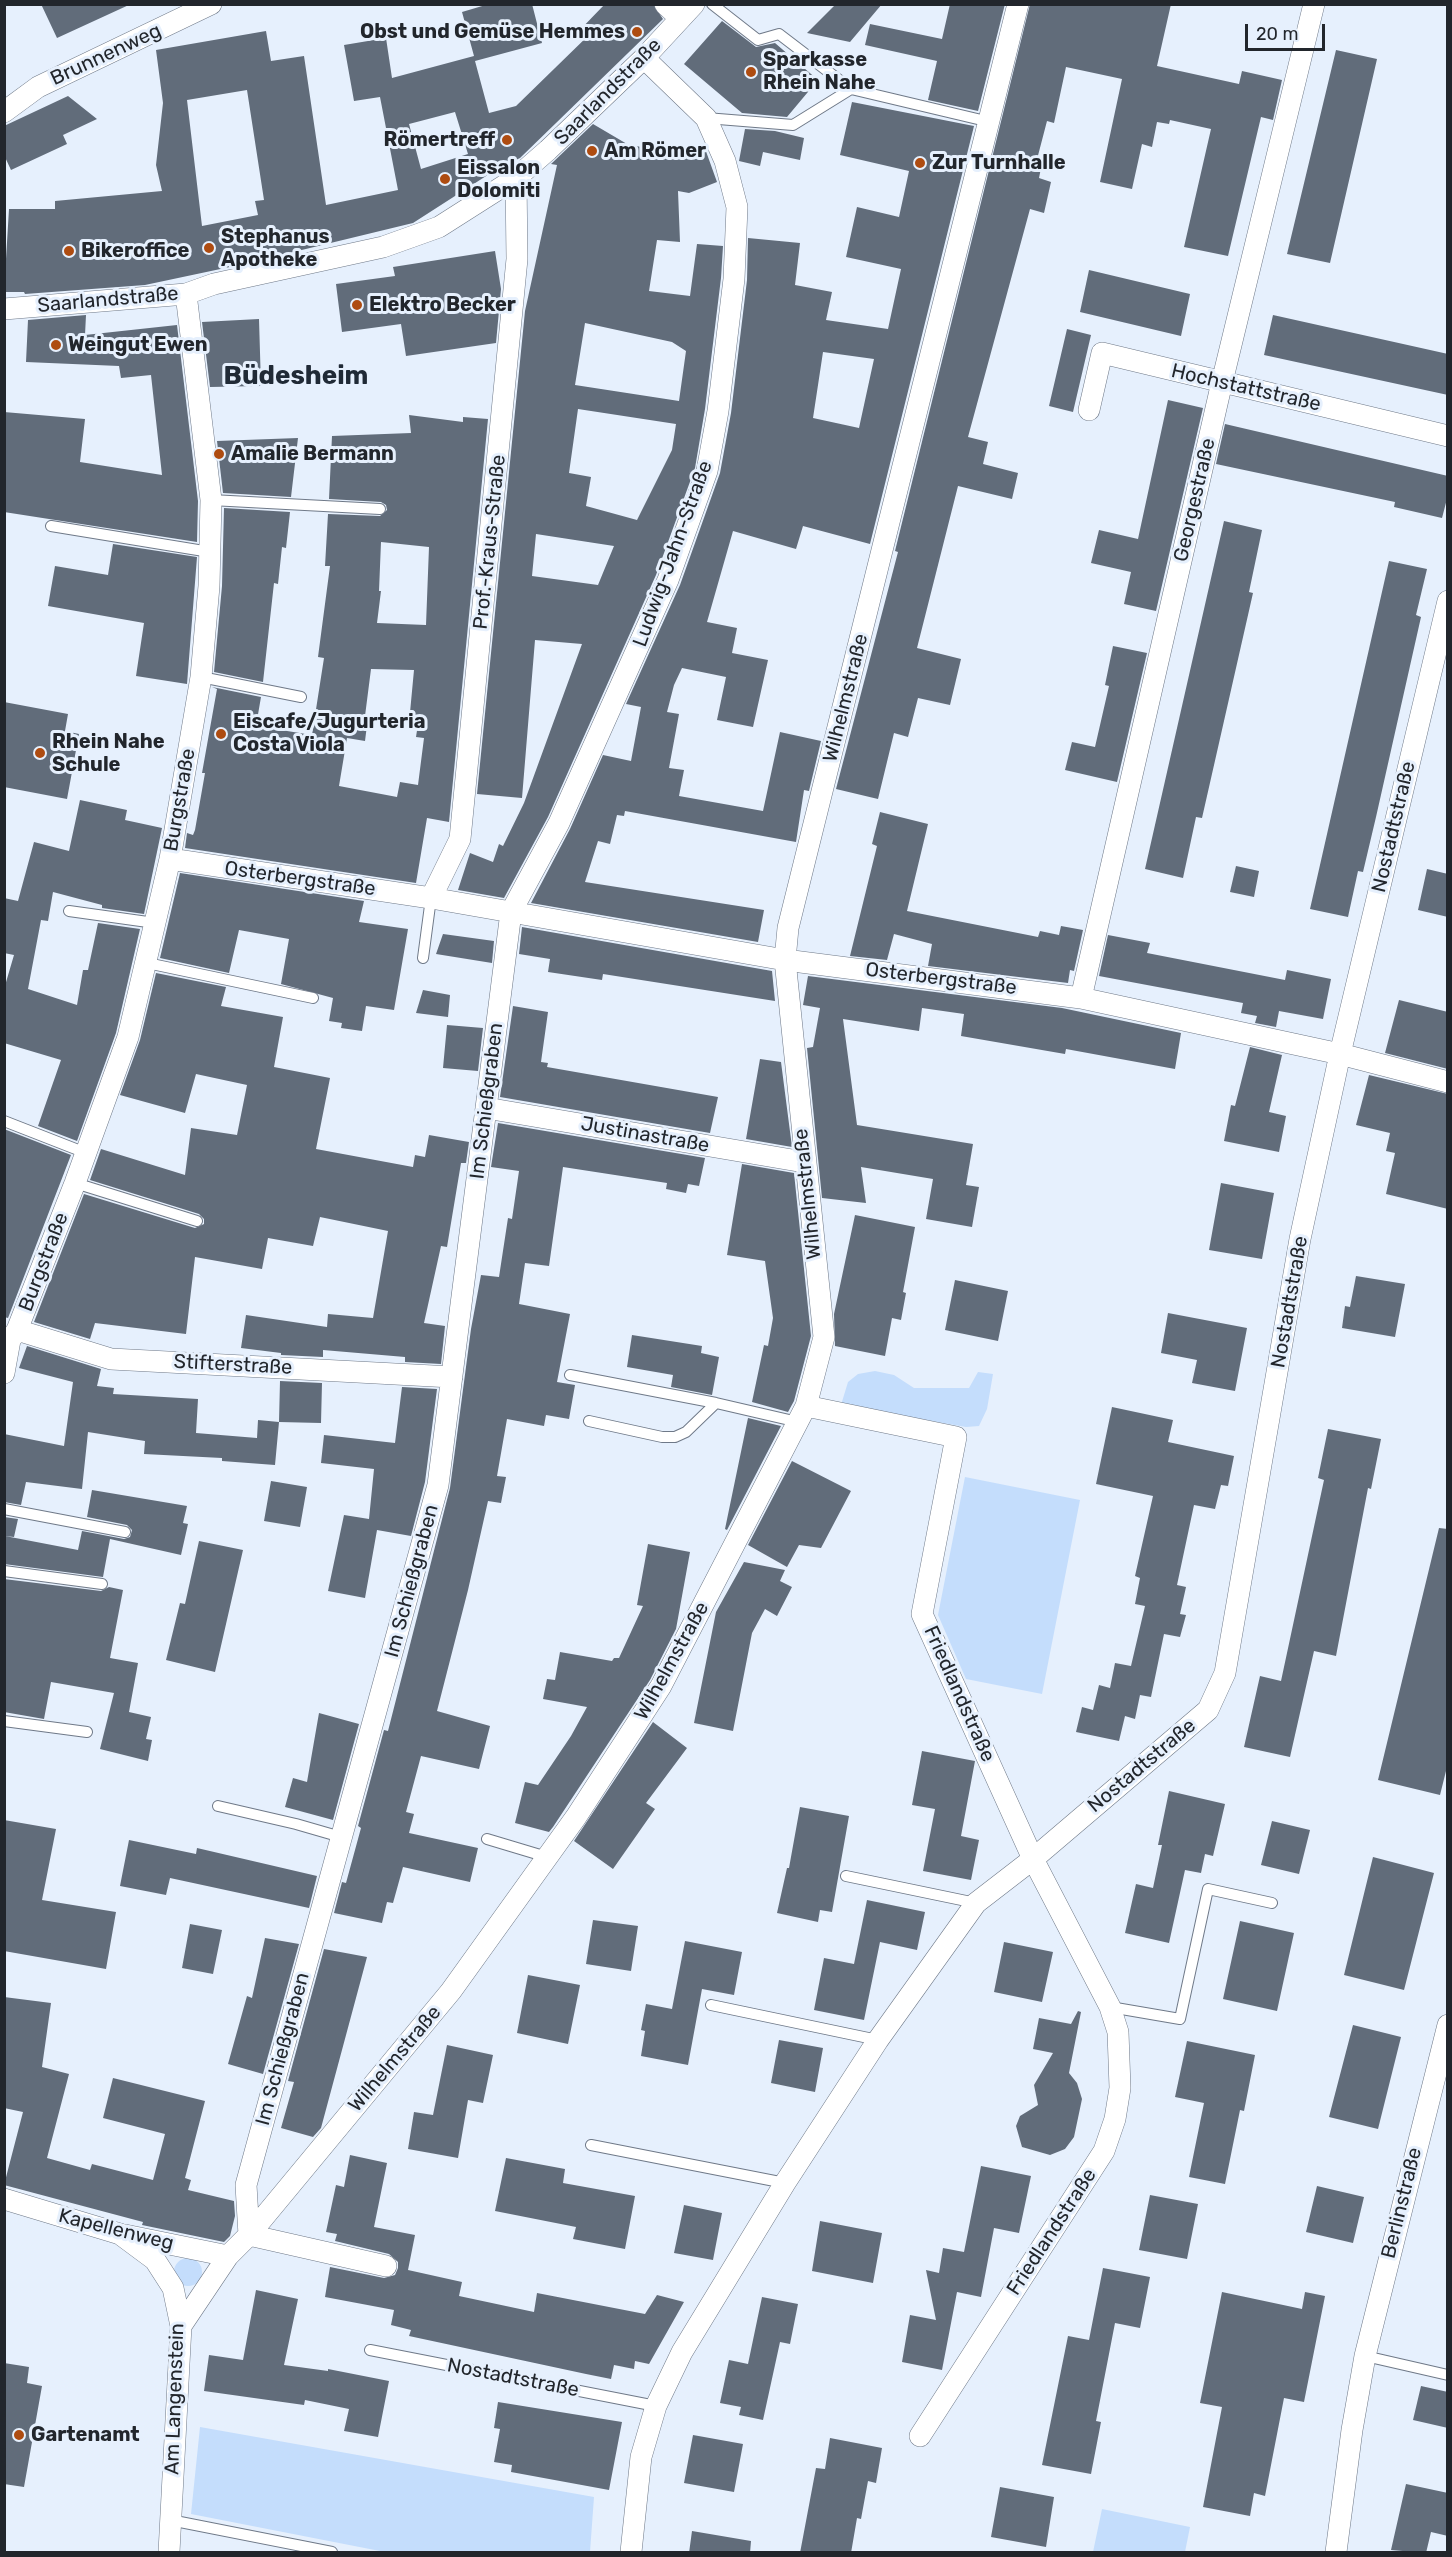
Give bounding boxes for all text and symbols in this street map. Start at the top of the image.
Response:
scale bar [1248,12,1328,50]
street label: Brunnenweg [47,19,165,91]
place label: Obst und Gemüse Hemmes [360,20,625,44]
text: 20 m [1256,23,1298,45]
marker: Obst und Gemüse Hemmes [630,25,644,39]
street label: Saarlandstraße [549,33,667,151]
place label: Sparkasse Rhein Nahe [763,48,876,95]
marker: Sparkasse Rhein Nahe [744,65,758,79]
place label: Römertreff [384,128,495,152]
marker: Römertreff [500,133,514,147]
place label: Am Römer [604,139,706,163]
marker: Am Römer [585,144,599,158]
place label: Zur Turnhalle [932,151,1066,175]
place label: Eissalon Dolomiti [457,156,541,203]
marker: Zur Turnhalle [913,156,927,170]
marker: Eissalon Dolomiti [438,172,452,186]
place label: Stephanus Apotheke [221,225,330,272]
place label: Bikeroffice [81,239,190,263]
marker: Stephanus Apotheke [202,241,216,255]
marker: Bikeroffice [62,244,76,258]
street label: Saarlandstraße [36,282,180,318]
place label: Elektro Becker [369,293,516,317]
marker: Elektro Becker [350,298,364,312]
place label: Weingut Ewen [68,333,208,357]
marker: Weingut Ewen [49,338,63,352]
street label: Hochstattstraße [1169,359,1323,417]
district label: Büdesheim [224,360,368,392]
street label: Georgestraße [1169,436,1221,564]
place label: Amalie Bermann [231,442,394,466]
marker: Amalie Bermann [212,447,226,461]
street label: Prof.-Kraus-Straße [469,453,511,631]
street label: Ludwig-Jahn-Straße [628,458,718,650]
street label: Wilhelmstraße [818,631,874,765]
place label: Eiscafe/Jugurteria Costa Viola [233,710,425,757]
marker: Eiscafe/Jugurteria Costa Viola [214,727,228,741]
place label: Rhein Nahe Schule [52,730,165,777]
marker: Rhein Nahe Schule [33,746,47,760]
street label: Burgstraße [159,747,201,853]
street label: Nostadtstraße [1367,759,1421,895]
street label: Osterbergstraße [223,857,377,901]
street label: Osterbergstraße [864,958,1018,1000]
street label: Im Schießgraben [466,1021,508,1181]
street label: Justinastraße [579,1112,711,1158]
street label: Wilhelmstraße [789,1128,827,1260]
street label: Burgstraße [14,1209,74,1315]
street label: Nostadtstraße [1267,1234,1313,1370]
street label: Stifterstraße [173,1350,293,1380]
street label: Im Schießgraben [380,1502,444,1660]
street label: Wilhelmstraße [630,1598,714,1724]
street label: Friedlandstraße [918,1622,1000,1766]
street label: Nostadtstraße [1083,1714,1201,1818]
street label: Im Schießgraben [251,1970,315,2128]
street label: Wilhelmstraße [344,2001,446,2117]
street label: Berlinstraße [1377,2145,1427,2261]
street label: Friedlandstraße [1002,2164,1102,2300]
street label: Kapellenweg [56,2204,176,2256]
street label: Am Langenstein [160,2323,190,2475]
street label: Nostadtstraße [445,2353,581,2403]
place label: Gartenamt [31,2423,140,2447]
marker: Gartenamt [12,2428,26,2442]

